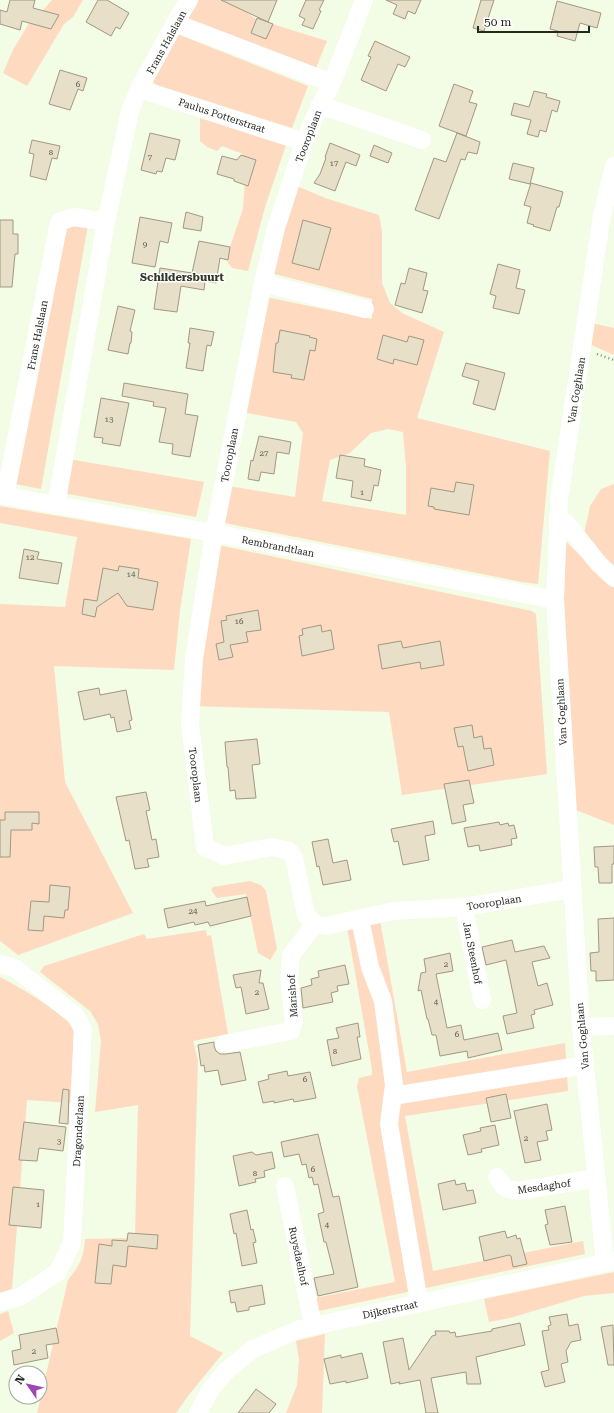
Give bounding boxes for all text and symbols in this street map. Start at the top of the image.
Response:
street label: Frans Halslaan [144,8,189,76]
scale bar [478,8,589,34]
text: 50 m [484,15,511,29]
house number: 6 [76,80,81,89]
street label: Paulus Potterstraat [177,96,267,135]
street label: Tooroplaan [293,108,324,164]
house number: 8 [49,148,54,157]
house number: 7 [148,153,153,162]
house number: 17 [330,159,339,168]
house number: 9 [143,240,148,249]
district label: Schildersbuurt [140,271,225,284]
street label: Frans Halslaan [25,299,50,371]
street label: Van Goghlaan [566,356,587,424]
house number: 13 [105,415,114,424]
street label: Tooroplaan [219,426,240,483]
house number: 27 [260,449,269,458]
house number: 1 [360,488,365,497]
street label: Rembrandtlaan [241,534,316,559]
house number: 12 [26,553,35,562]
house number: 14 [127,570,136,579]
house number: 16 [235,617,244,626]
street label: Van Goghlaan [554,678,569,746]
street label: Tooroplaan [187,747,204,804]
street label: Tooroplaan [466,893,523,912]
house number: 24 [189,907,198,916]
street label: Jan Steenhof [461,921,484,986]
house number: 2 [444,960,449,969]
street label: Marishof [285,973,299,1018]
house number: 2 [255,988,260,997]
house number: 4 [434,998,439,1007]
street label: Van Goghlaan [574,1002,591,1070]
house number: 6 [455,1030,460,1039]
house number: 8 [333,1047,338,1056]
house number: 6 [303,1075,308,1084]
street label: Dragonderlaan [71,1095,86,1167]
house number: 2 [524,1134,529,1143]
house number: 3 [57,1137,62,1146]
house number: 6 [311,1165,316,1174]
house number: 8 [253,1169,258,1178]
street label: Mesdaghof [517,1177,572,1196]
house number: 1 [36,1200,41,1209]
house number: 4 [325,1221,330,1230]
street label: Ruysdaelhof [287,1226,310,1288]
street label: Dijkerstraat [361,1298,419,1321]
house number: 2 [32,1347,37,1356]
north arrow [8,1365,48,1405]
text: N [12,1372,28,1387]

